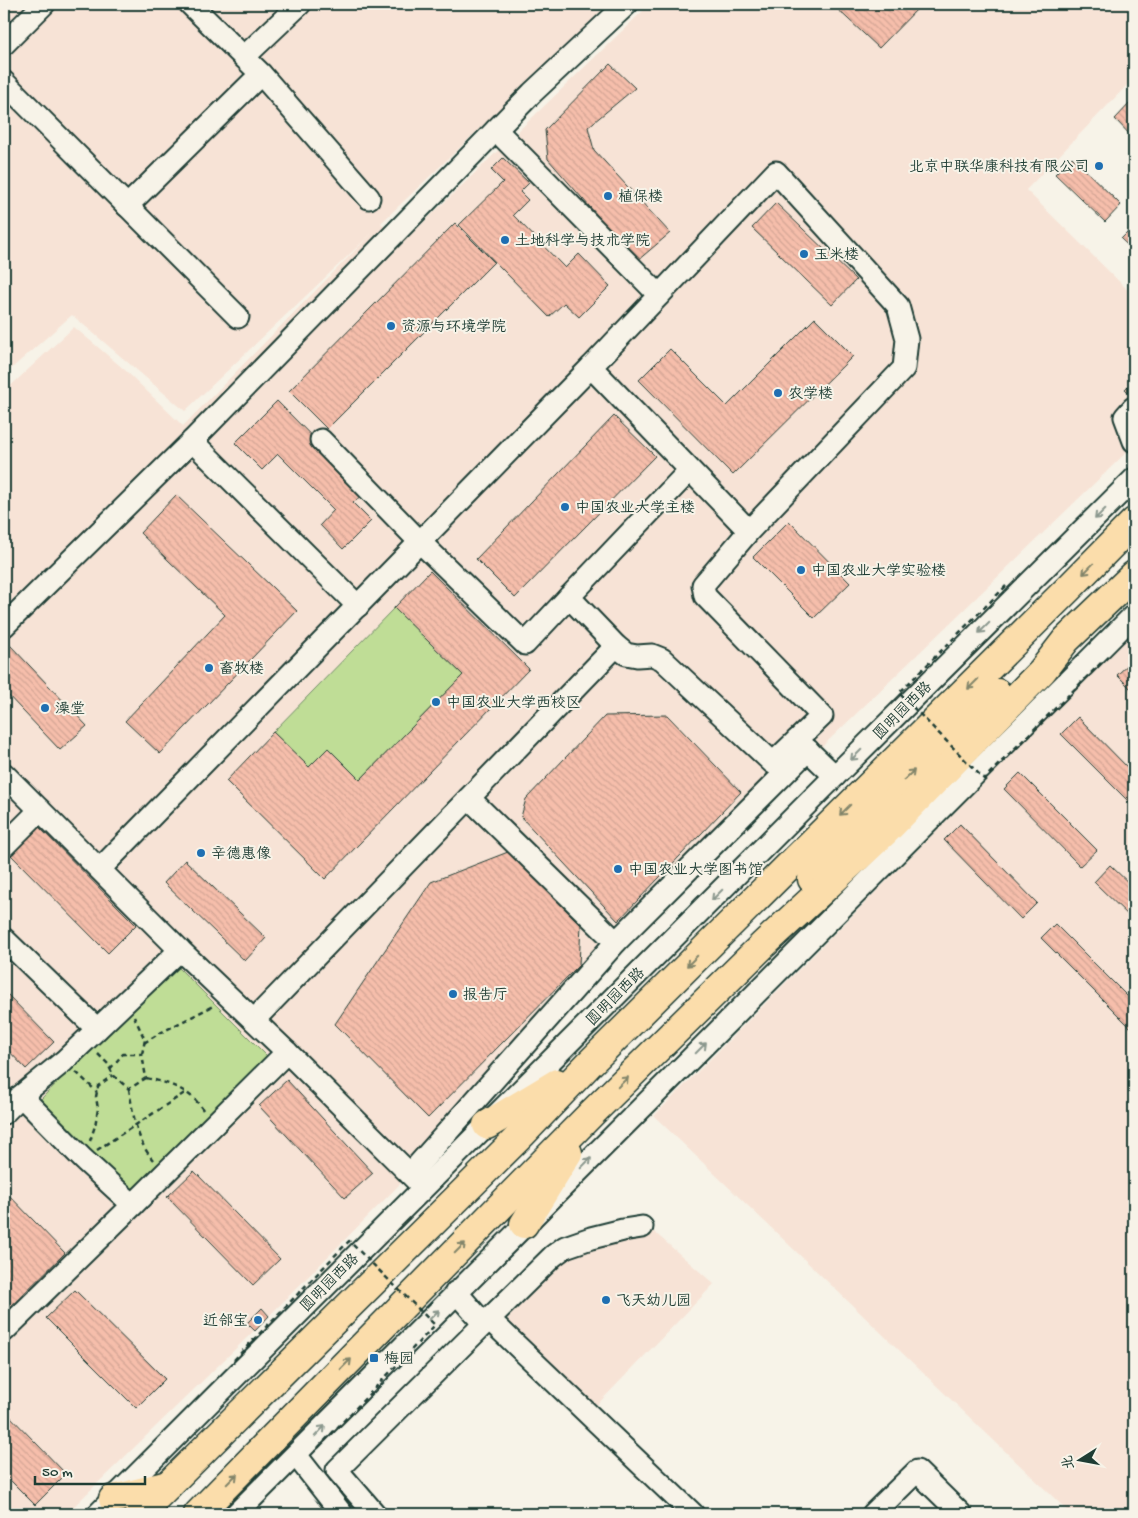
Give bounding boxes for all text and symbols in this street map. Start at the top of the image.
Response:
place label: 北京中联华康科技有限公司 [909,159,1089,177]
marker: 北京中联华康科技有限公司 [1093,160,1105,172]
place label: 植保楼 [618,188,663,207]
marker: 植保楼 [602,190,614,202]
place label: 土地科学与技术学院 [515,232,650,251]
marker: 土地科学与技术学院 [499,234,511,246]
place label: 玉米楼 [814,247,859,265]
marker: 玉米楼 [798,248,810,260]
place label: 资源与环境学院 [401,318,506,337]
marker: 资源与环境学院 [385,320,397,332]
place label: 农学楼 [788,385,833,404]
marker: 农学楼 [772,387,784,399]
place label: 中国农业大学主楼 [575,499,695,518]
marker: 中国农业大学主楼 [559,501,571,513]
one-way arrow [1093,508,1106,520]
place label: 中国农业大学实验楼 [811,562,946,581]
one-way arrow [1082,563,1094,575]
marker: 中国农业大学实验楼 [795,564,807,576]
one-way arrow [978,622,990,634]
place label: 畜牧楼 [219,661,264,679]
marker: 畜牧楼 [203,662,215,674]
one-way arrow [967,677,979,689]
street label: 圆明园西路 [871,679,936,744]
place label: 中国农业大学西校区 [446,694,581,713]
marker: 中国农业大学西校区 [430,696,442,708]
place label: 澡堂 [55,701,85,719]
marker: 澡堂 [39,702,51,714]
one-way arrow [850,749,863,761]
one-way arrow [903,769,916,781]
one-way arrow [839,804,851,816]
place label: 辛德惠像 [211,845,271,864]
marker: 辛德惠像 [195,847,207,859]
place label: 中国农业大学图书馆 [628,861,763,880]
marker: 中国农业大学图书馆 [612,863,624,875]
one-way arrow [711,888,723,901]
one-way arrow [686,955,698,968]
street label: 圆明园西路 [584,965,649,1030]
place label: 报告厅 [463,987,508,1005]
marker: 报告厅 [447,988,459,1000]
one-way arrow [694,1042,707,1054]
one-way arrow [617,1076,629,1089]
one-way arrow [579,1157,591,1169]
one-way arrow [454,1241,466,1254]
street label: 圆明园西路 [298,1251,363,1316]
place label: 飞天幼儿园 [616,1293,691,1311]
marker: 飞天幼儿园 [600,1294,612,1306]
one-way arrow [428,1309,440,1321]
place label: 近邻宝 [203,1312,248,1331]
marker: 近邻宝 [252,1314,264,1326]
place label: 梅园 [384,1350,414,1369]
marker: 梅园 [368,1352,380,1364]
one-way arrow [340,1357,352,1370]
one-way arrow [314,1425,326,1437]
north arrow [1056,1436,1106,1486]
scale bar [35,1453,145,1485]
text: 北 [1060,1454,1079,1470]
text: 50 m [42,1464,73,1482]
one-way arrow [226,1473,238,1486]

